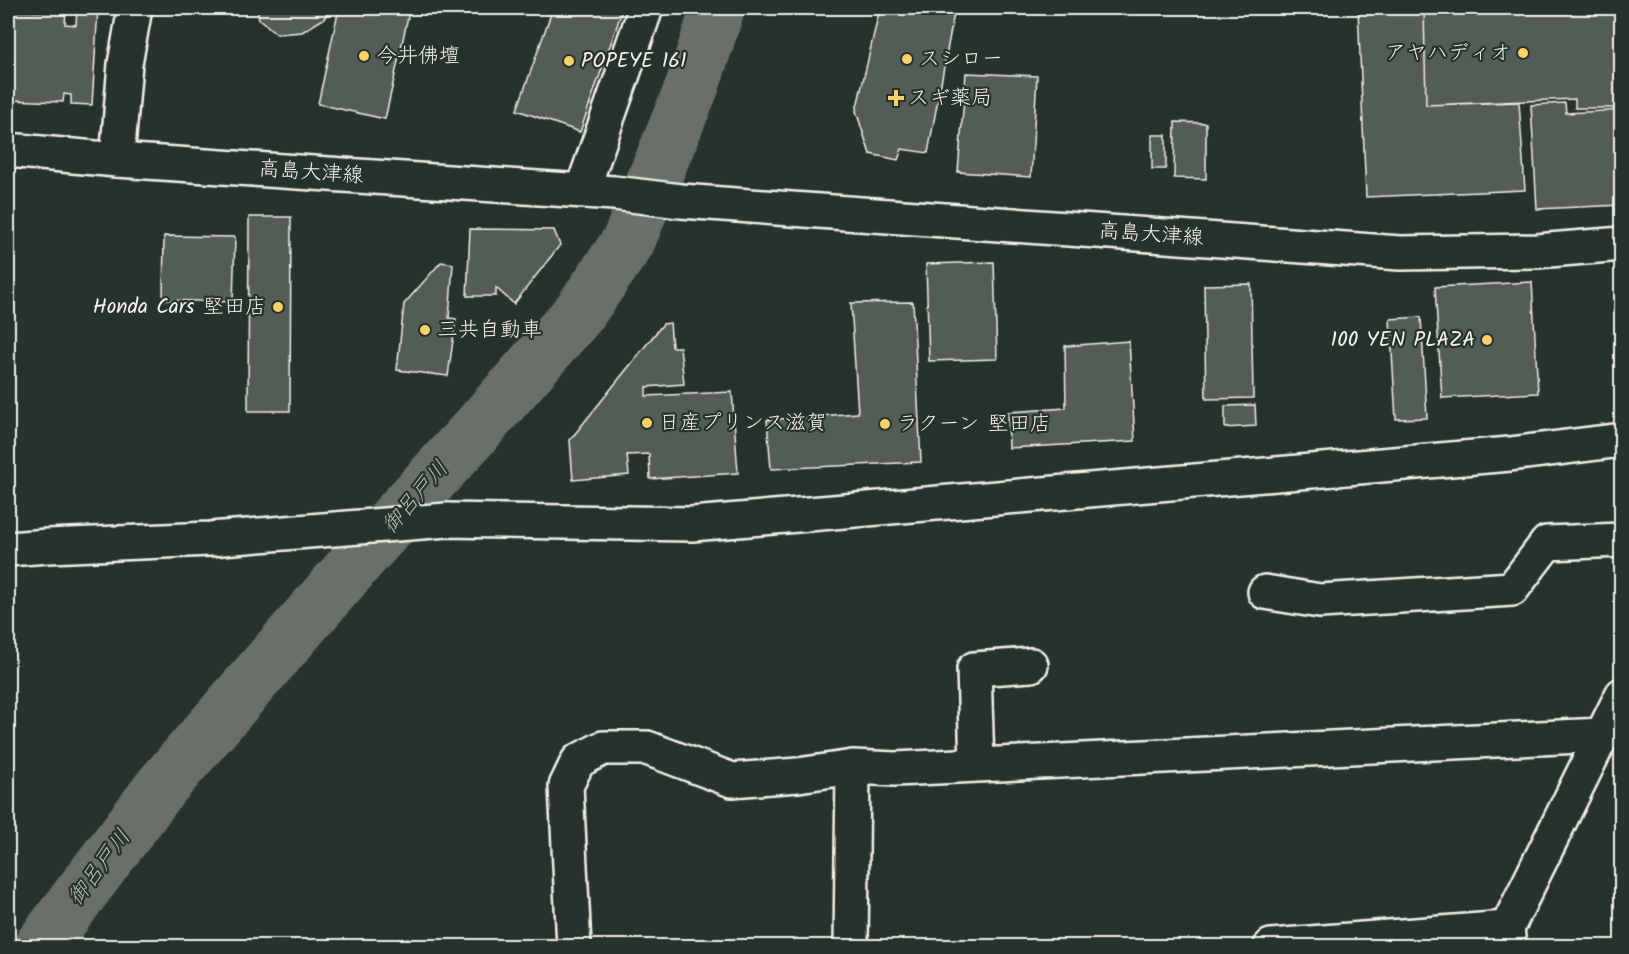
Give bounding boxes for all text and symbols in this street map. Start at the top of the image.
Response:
place label: アヤハディオ [1385,37,1511,70]
place label: 今井佛壇 [376,40,460,73]
place label: スシロー [919,43,1003,76]
place label: POPEYE 161 [581,45,687,78]
marker: アヤハディオ [1516,46,1530,60]
marker: 今井佛壇 [357,49,371,63]
marker: スシロー [900,52,914,66]
marker: POPEYE 161 [562,54,576,68]
place label: スギ薬局 [908,82,992,115]
marker: スギ薬局 [889,91,903,105]
street label: 高島大津線 [257,153,365,193]
street label: 高島大津線 [1097,215,1205,255]
place label: Honda Cars 堅田店 [93,291,266,324]
marker: Honda Cars 堅田店 [271,300,285,314]
place label: 三共自動車 [437,314,542,347]
marker: 三共自動車 [418,323,432,337]
place label: 100 YEN PLAZA [1331,324,1475,357]
marker: 100 YEN PLAZA [1480,333,1494,347]
place label: 日産プリンス滋賀 [659,407,827,440]
place label: ラクーン 堅田店 [897,408,1051,441]
marker: 日産プリンス滋賀 [640,416,654,430]
marker: ラクーン 堅田店 [878,417,892,431]
water label: 御呂戸川 [374,453,458,543]
water label: 御呂戸川 [60,822,140,914]

